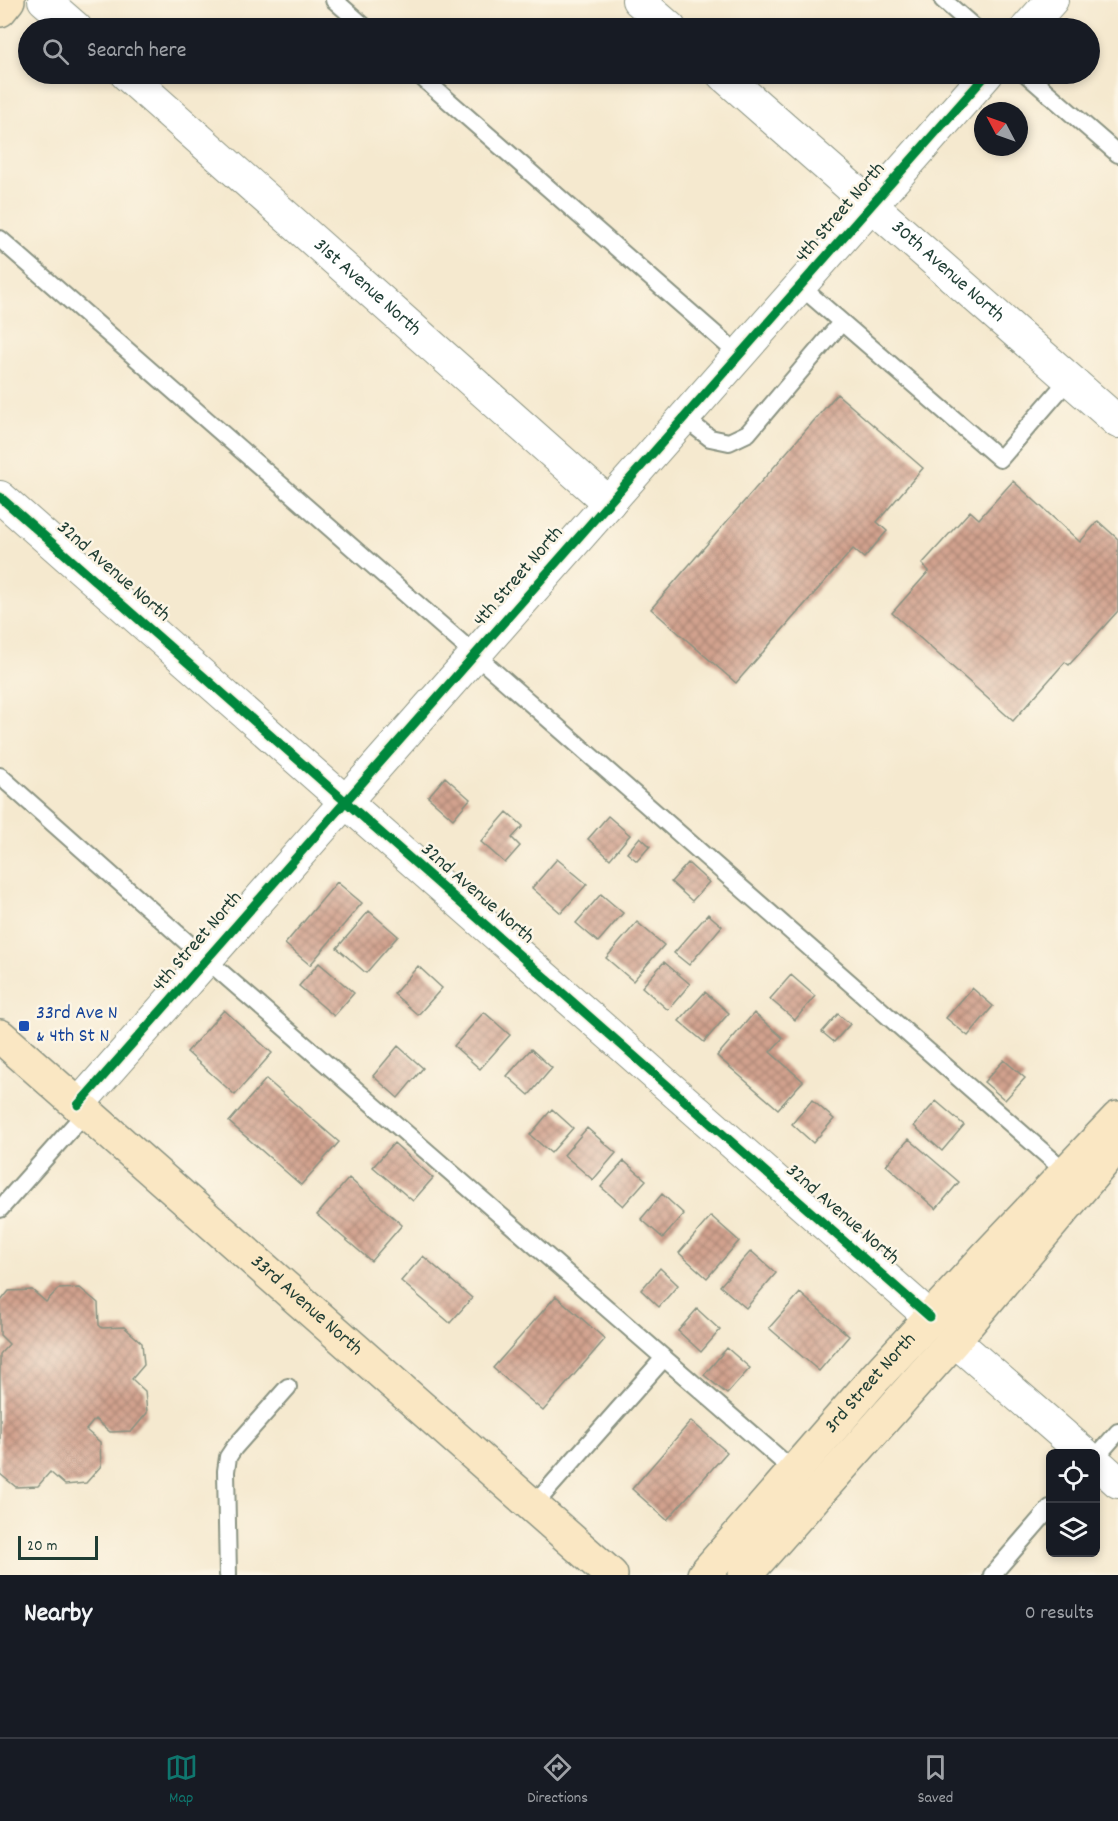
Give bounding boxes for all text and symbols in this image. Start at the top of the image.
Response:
search box [18,18,1100,84]
icon: search [39,35,72,68]
text: Search here [87,36,186,67]
north arrow [974,102,1028,156]
street label: 4th Street North [789,157,893,269]
street label: 30th Avenue North [884,214,1010,330]
street label: 31st Avenue North [307,232,427,343]
street label: 32nd Avenue North [50,515,176,629]
street label: 4th Street North [467,521,571,633]
street label: 32nd Avenue North [414,837,540,951]
street label: 4th Street North [146,886,250,998]
place label: 33rd Ave N & 4th St N [36,1000,118,1051]
marker: 33rd Ave N & 4th St N [17,1019,31,1033]
street label: 32nd Avenue North [779,1158,905,1272]
street label: 33rd Avenue North [244,1249,368,1363]
street label: 3rd Street North [819,1327,923,1440]
map controls [1046,1449,1100,1557]
button: locate [1046,1449,1100,1503]
button: layers [1046,1503,1100,1557]
scale bar [18,1533,98,1560]
text: 20 m [27,1535,57,1558]
text: Nearby [24,1596,92,1633]
text: 0 results [1025,1600,1094,1628]
tab: Map [165,1751,198,1810]
tab: Directions [527,1751,588,1810]
tab: Saved [917,1751,953,1810]

